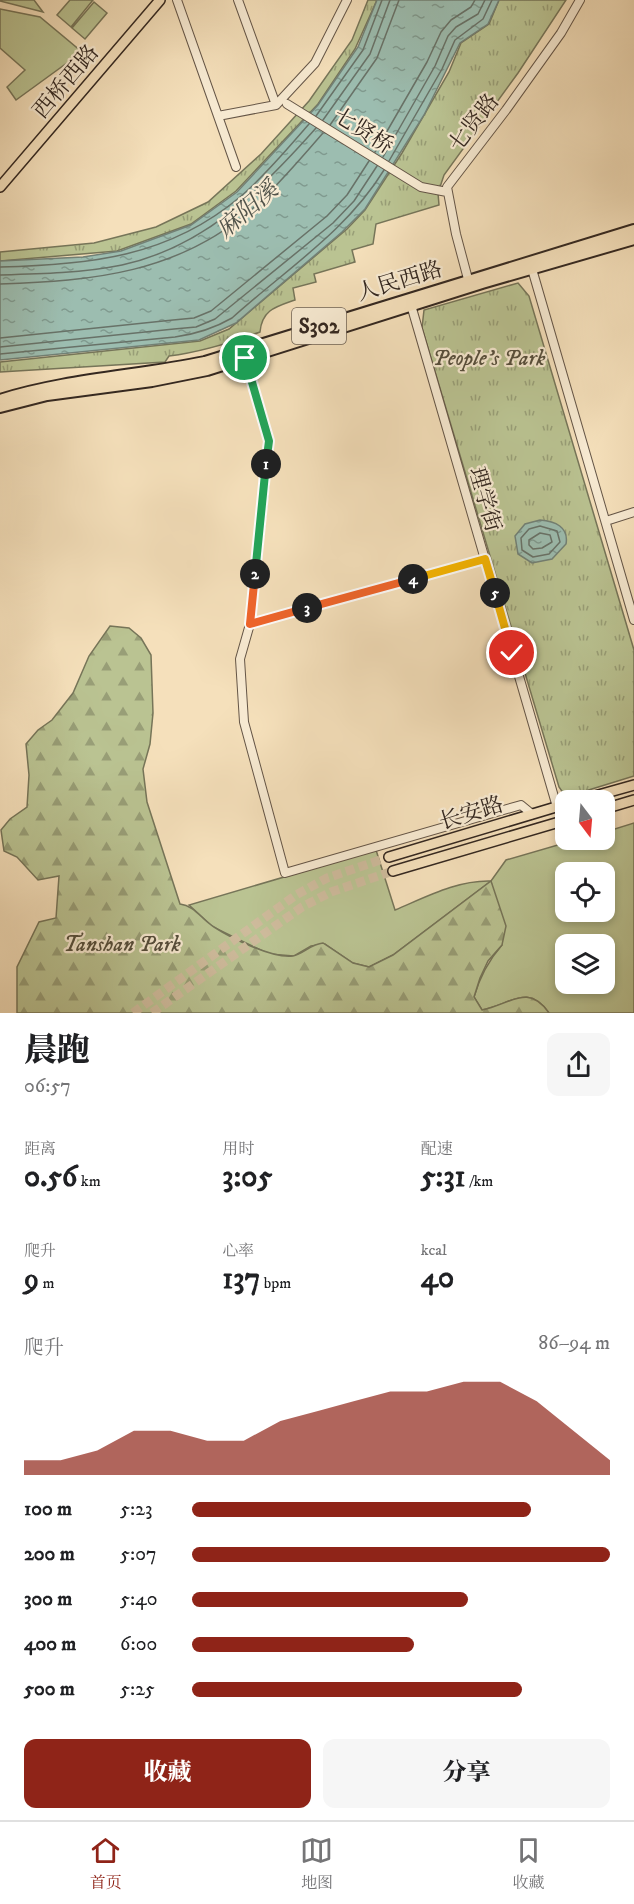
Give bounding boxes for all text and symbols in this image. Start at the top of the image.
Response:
street label: 西桥西路 [28,40,105,124]
street label: 七贤路 [443,89,505,157]
street label: 七贤桥 [328,102,398,160]
water label: 麻阳溪 [211,173,287,245]
street label: 人民西路 [353,256,445,307]
road number: S302 [292,308,346,344]
pin [219,332,270,383]
icon: arrive [228,341,261,374]
park label: People's Park [432,345,546,372]
pin: 1 [251,449,281,479]
text: 1 [263,454,269,474]
street label: 理学街 [462,464,507,535]
pin: 2 [240,559,270,589]
text: 2 [251,564,259,584]
pin: 4 [398,564,428,594]
text: 4 [408,569,418,589]
pin: 5 [480,578,510,608]
text: 5 [491,583,499,603]
pin: 3 [292,593,322,623]
text: 3 [304,598,310,618]
pin [486,627,537,678]
icon: check [495,636,528,669]
north arrow [555,790,615,850]
map controls [555,790,615,994]
street label: 长安路 [436,791,507,836]
button: locate [555,862,615,922]
park label: Tanshan Park [63,931,182,958]
button: layers [555,934,615,994]
text: 晨跑 [24,1031,90,1072]
button: share [547,1033,610,1096]
text: 06:57 [24,1074,71,1099]
text: 距离 [24,1139,56,1159]
text: 用时 [222,1139,254,1159]
text: 配速 [421,1139,453,1159]
text: 0.56 [24,1159,77,1196]
text: 3:05 [222,1159,272,1196]
text: 5:31 [421,1159,466,1196]
text: km [77,1171,101,1191]
text: /km [466,1171,493,1191]
text: kcal [421,1240,447,1260]
text: 爬升 [24,1241,56,1261]
text: 心率 [222,1241,254,1261]
text: 40 [421,1260,454,1297]
text: 9 [24,1261,39,1298]
text: 137 [222,1261,260,1298]
text: m [39,1273,54,1293]
text: bpm [260,1273,291,1293]
text: 86–94 m [538,1331,610,1356]
text: 爬升 [24,1336,64,1361]
text: 100 m [24,1497,72,1522]
text: 5:23 [120,1497,152,1522]
text: 200 m [24,1542,75,1567]
text: 5:07 [120,1542,156,1567]
text: 300 m [24,1587,72,1612]
text: 5:40 [120,1587,157,1612]
text: 400 m [24,1632,76,1657]
text: 6:00 [120,1632,157,1657]
text: 500 m [24,1677,75,1702]
text: 5:25 [120,1677,155,1702]
button: 收藏 [24,1739,311,1808]
button: 分享 [323,1739,610,1808]
tab: 首页 [89,1834,122,1893]
tab: 地图 [300,1834,333,1893]
tab: 收藏 [512,1834,545,1893]

